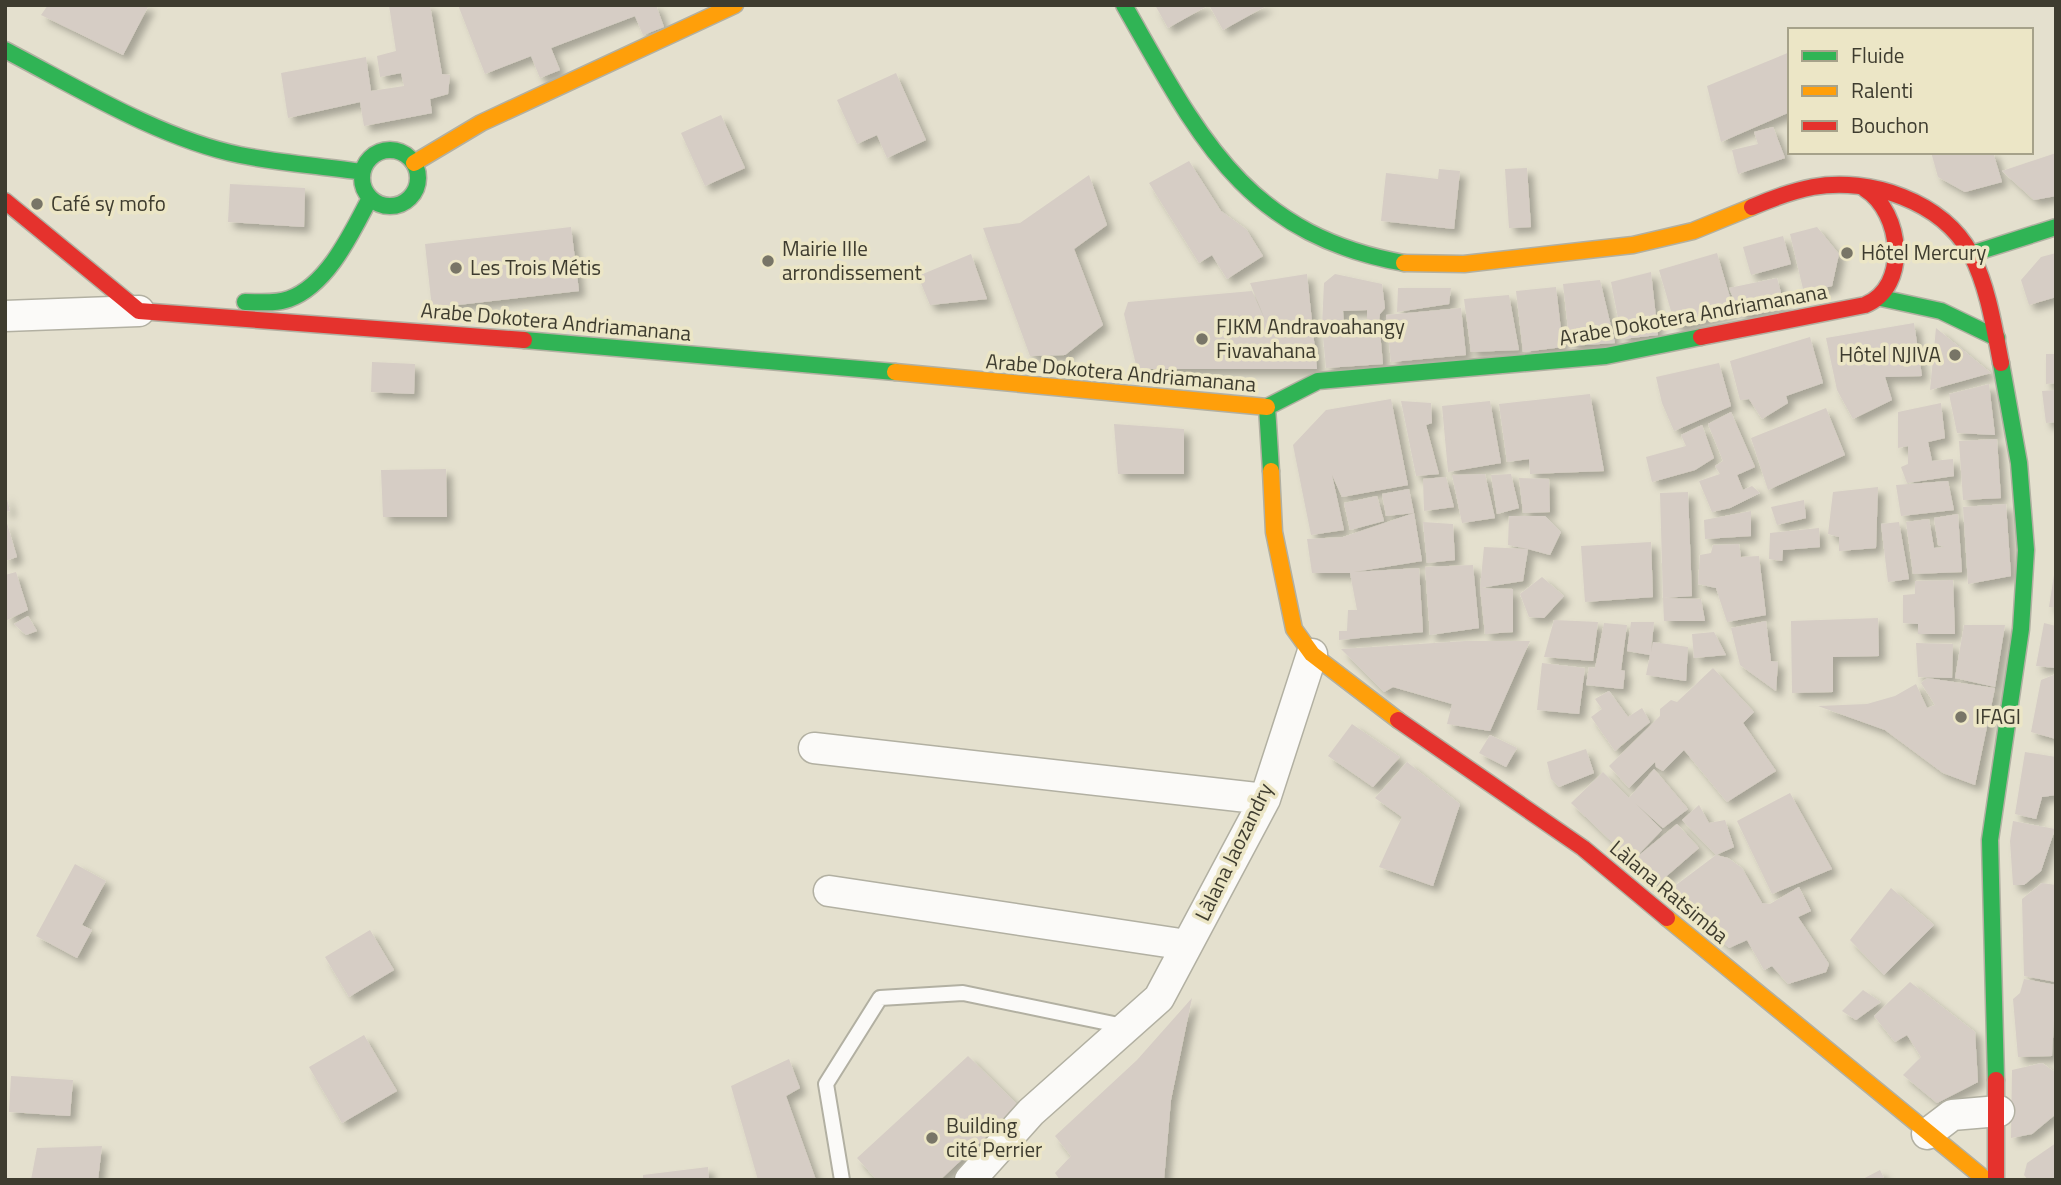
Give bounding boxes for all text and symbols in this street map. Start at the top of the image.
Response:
legend [1788,28,2033,154]
text: Fluide [1851,39,1904,71]
text: Ralenti [1851,74,1913,106]
text: Bouchon [1851,109,1929,141]
place label: Café sy mofo [51,187,166,219]
marker: Café sy mofo [29,196,45,212]
place label: Mairie IIIe arrondissement [782,232,922,288]
place label: Hôtel Mercury [1861,236,1986,268]
marker: Hôtel Mercury [1839,245,1855,261]
place label: Les Trois Métis [470,251,601,283]
marker: Mairie IIIe arrondissement [760,253,776,269]
marker: Les Trois Métis [448,260,464,276]
street label: Arabe Dokotera Andriamanana [1556,275,1830,353]
street label: Arabe Dokotera Andriamanana [420,293,693,349]
place label: FJKM Andravoahangy Fivavahana [1216,310,1405,366]
marker: FJKM Andravoahangy Fivavahana [1194,331,1210,347]
place label: Hôtel NJIVA [1839,338,1941,370]
street label: Arabe Dokotera Andriamanana [985,344,1258,400]
marker: Hôtel NJIVA [1947,347,1963,363]
place label: IFAGI [1975,700,2021,732]
marker: IFAGI [1953,709,1969,725]
street label: Làlana Jaozandry [1186,777,1280,926]
street label: Làlana Ratsimba [1603,832,1736,951]
place label: Building cité Perrier [946,1109,1042,1165]
marker: Building cité Perrier [924,1130,940,1146]

